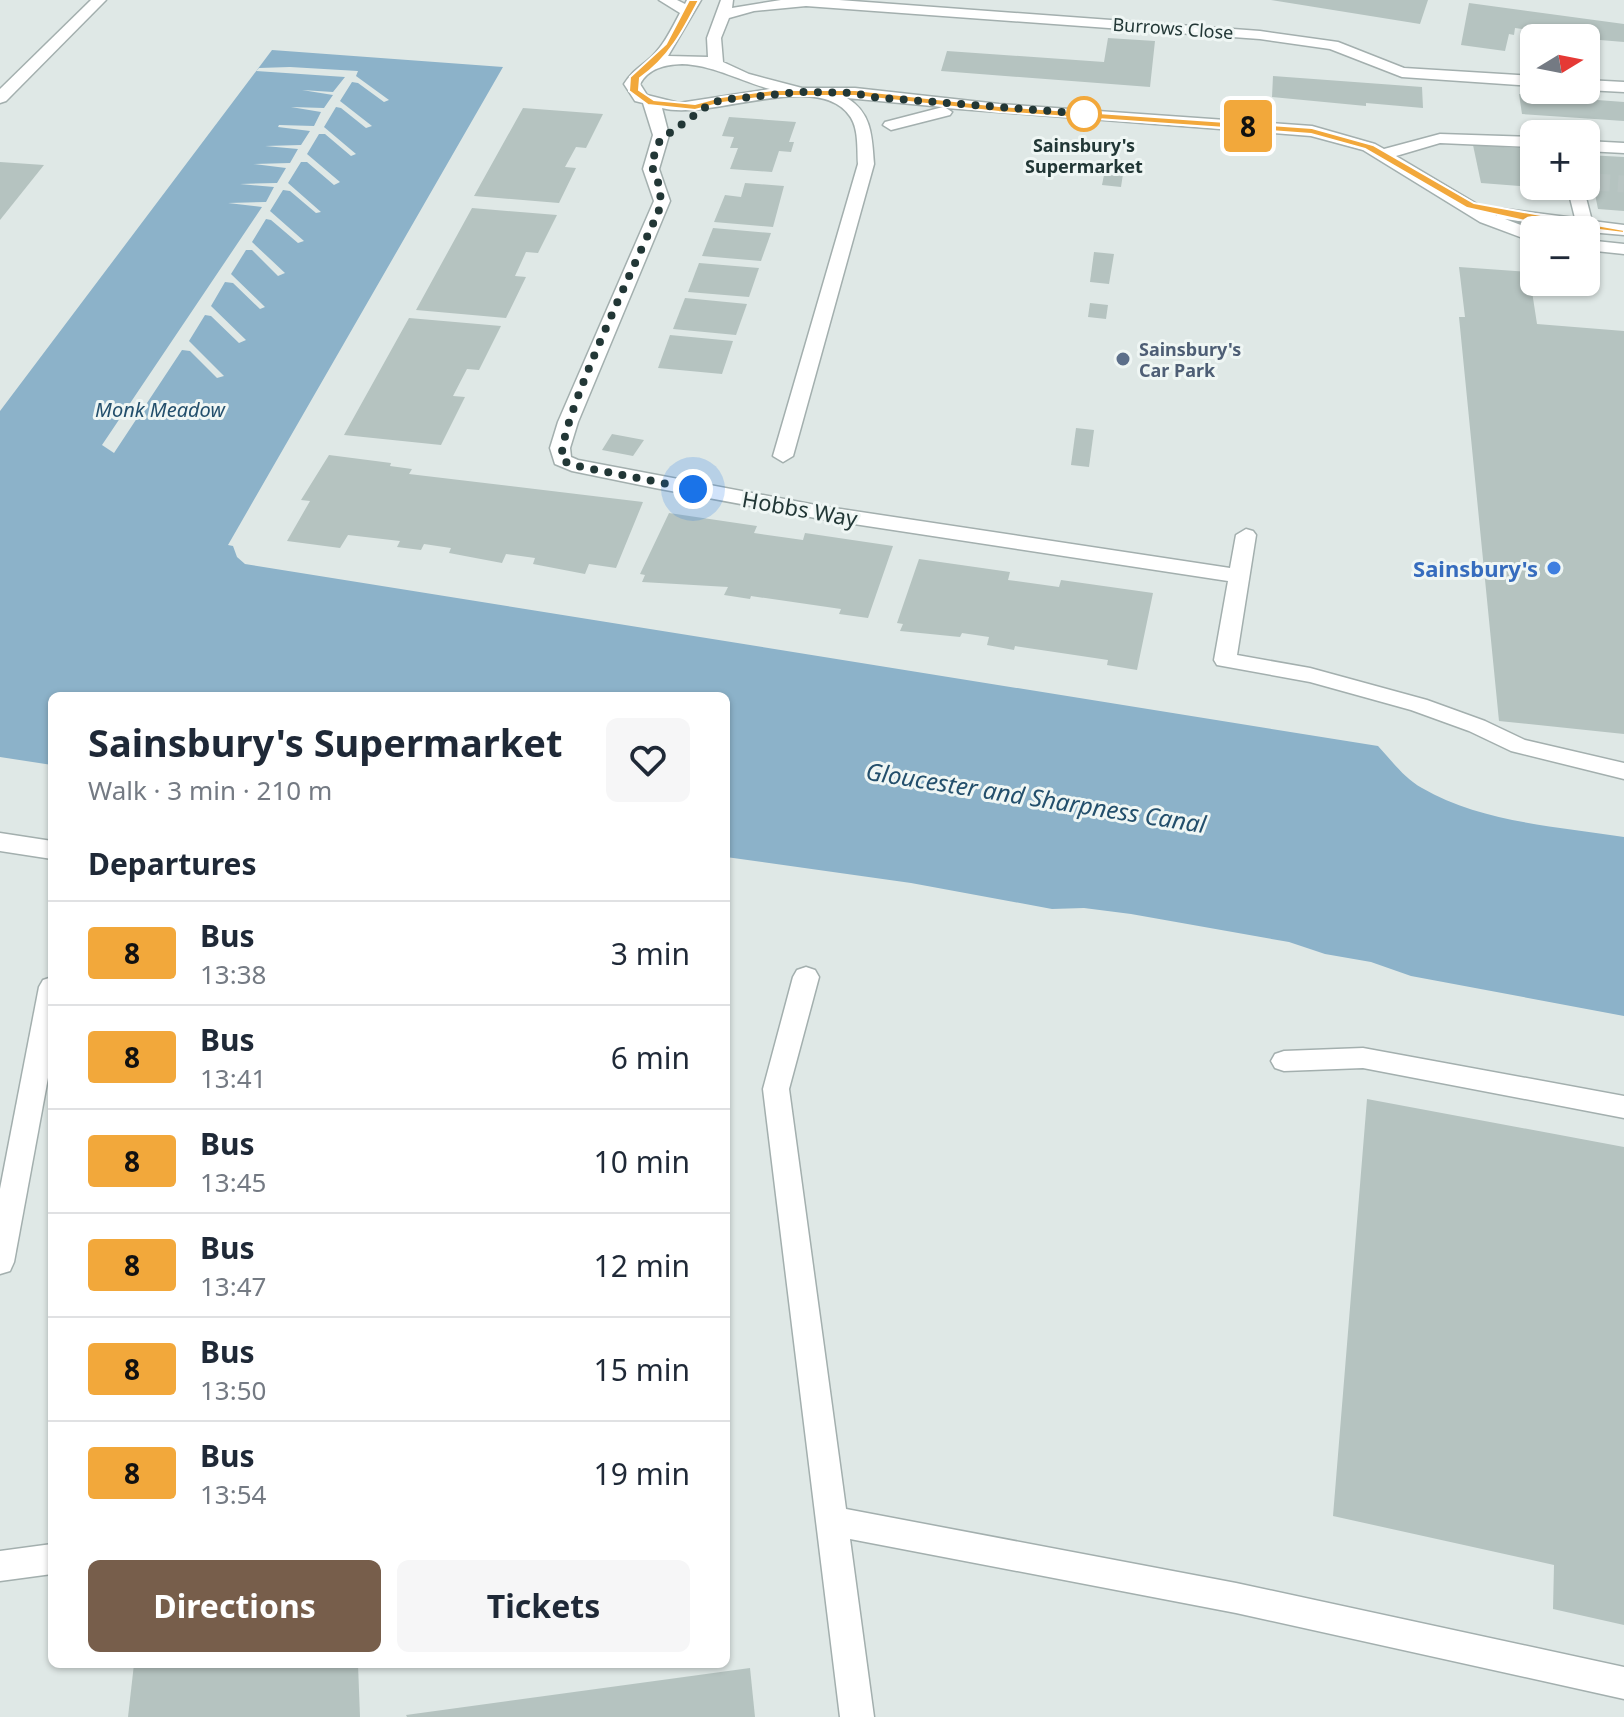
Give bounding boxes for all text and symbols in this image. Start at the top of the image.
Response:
street label: Burrows Close [1112,12,1234,44]
north arrow [1520,24,1600,104]
map controls [1520,24,1600,296]
marker: Sainsbury's Supermarket [1067,97,1101,131]
line badge: 8 [1222,100,1274,152]
text: 8 [1240,107,1256,145]
button: + [1520,120,1600,200]
place label: Sainsbury's Supermarket [1025,133,1143,178]
button: − [1520,216,1600,296]
place label: Sainsbury's Car Park [1139,337,1241,382]
marker: Sainsbury's Car Park [1114,350,1132,368]
water label: Monk Meadow [95,396,226,423]
your location [673,469,713,509]
street label: Hobbs Way [740,483,861,533]
place label: Sainsbury's [1413,553,1538,583]
marker: Sainsbury's [1545,559,1563,577]
text: Sainsbury's Supermarket [88,716,563,768]
button: heart [606,718,690,802]
water label: Gloucester and Sharpness Canal [864,754,1209,840]
text: Walk · 3 min · 210 m [88,772,332,808]
text: Departures [88,843,257,884]
text: Bus [200,915,255,956]
text: 3 min [611,933,690,974]
text: 8 [124,934,140,972]
text: 13:38 [200,956,266,992]
text: Bus [200,1019,255,1060]
text: 6 min [611,1037,690,1078]
text: 8 [124,1038,140,1076]
text: 13:41 [200,1060,266,1096]
text: Bus [200,1123,255,1164]
text: 10 min [594,1141,690,1182]
text: 8 [124,1142,140,1180]
text: 13:45 [200,1164,266,1200]
text: Bus [200,1227,255,1268]
text: 12 min [594,1245,690,1286]
text: 8 [124,1246,140,1284]
text: 13:47 [200,1268,266,1304]
text: Bus [200,1331,255,1372]
text: 15 min [594,1349,690,1390]
text: 8 [124,1350,140,1388]
text: 13:50 [200,1372,266,1408]
text: Bus [200,1435,255,1476]
text: 19 min [594,1453,690,1494]
text: 8 [124,1454,140,1492]
text: 13:54 [200,1476,266,1512]
button: Directions [88,1560,381,1652]
button: Tickets [397,1560,690,1652]

